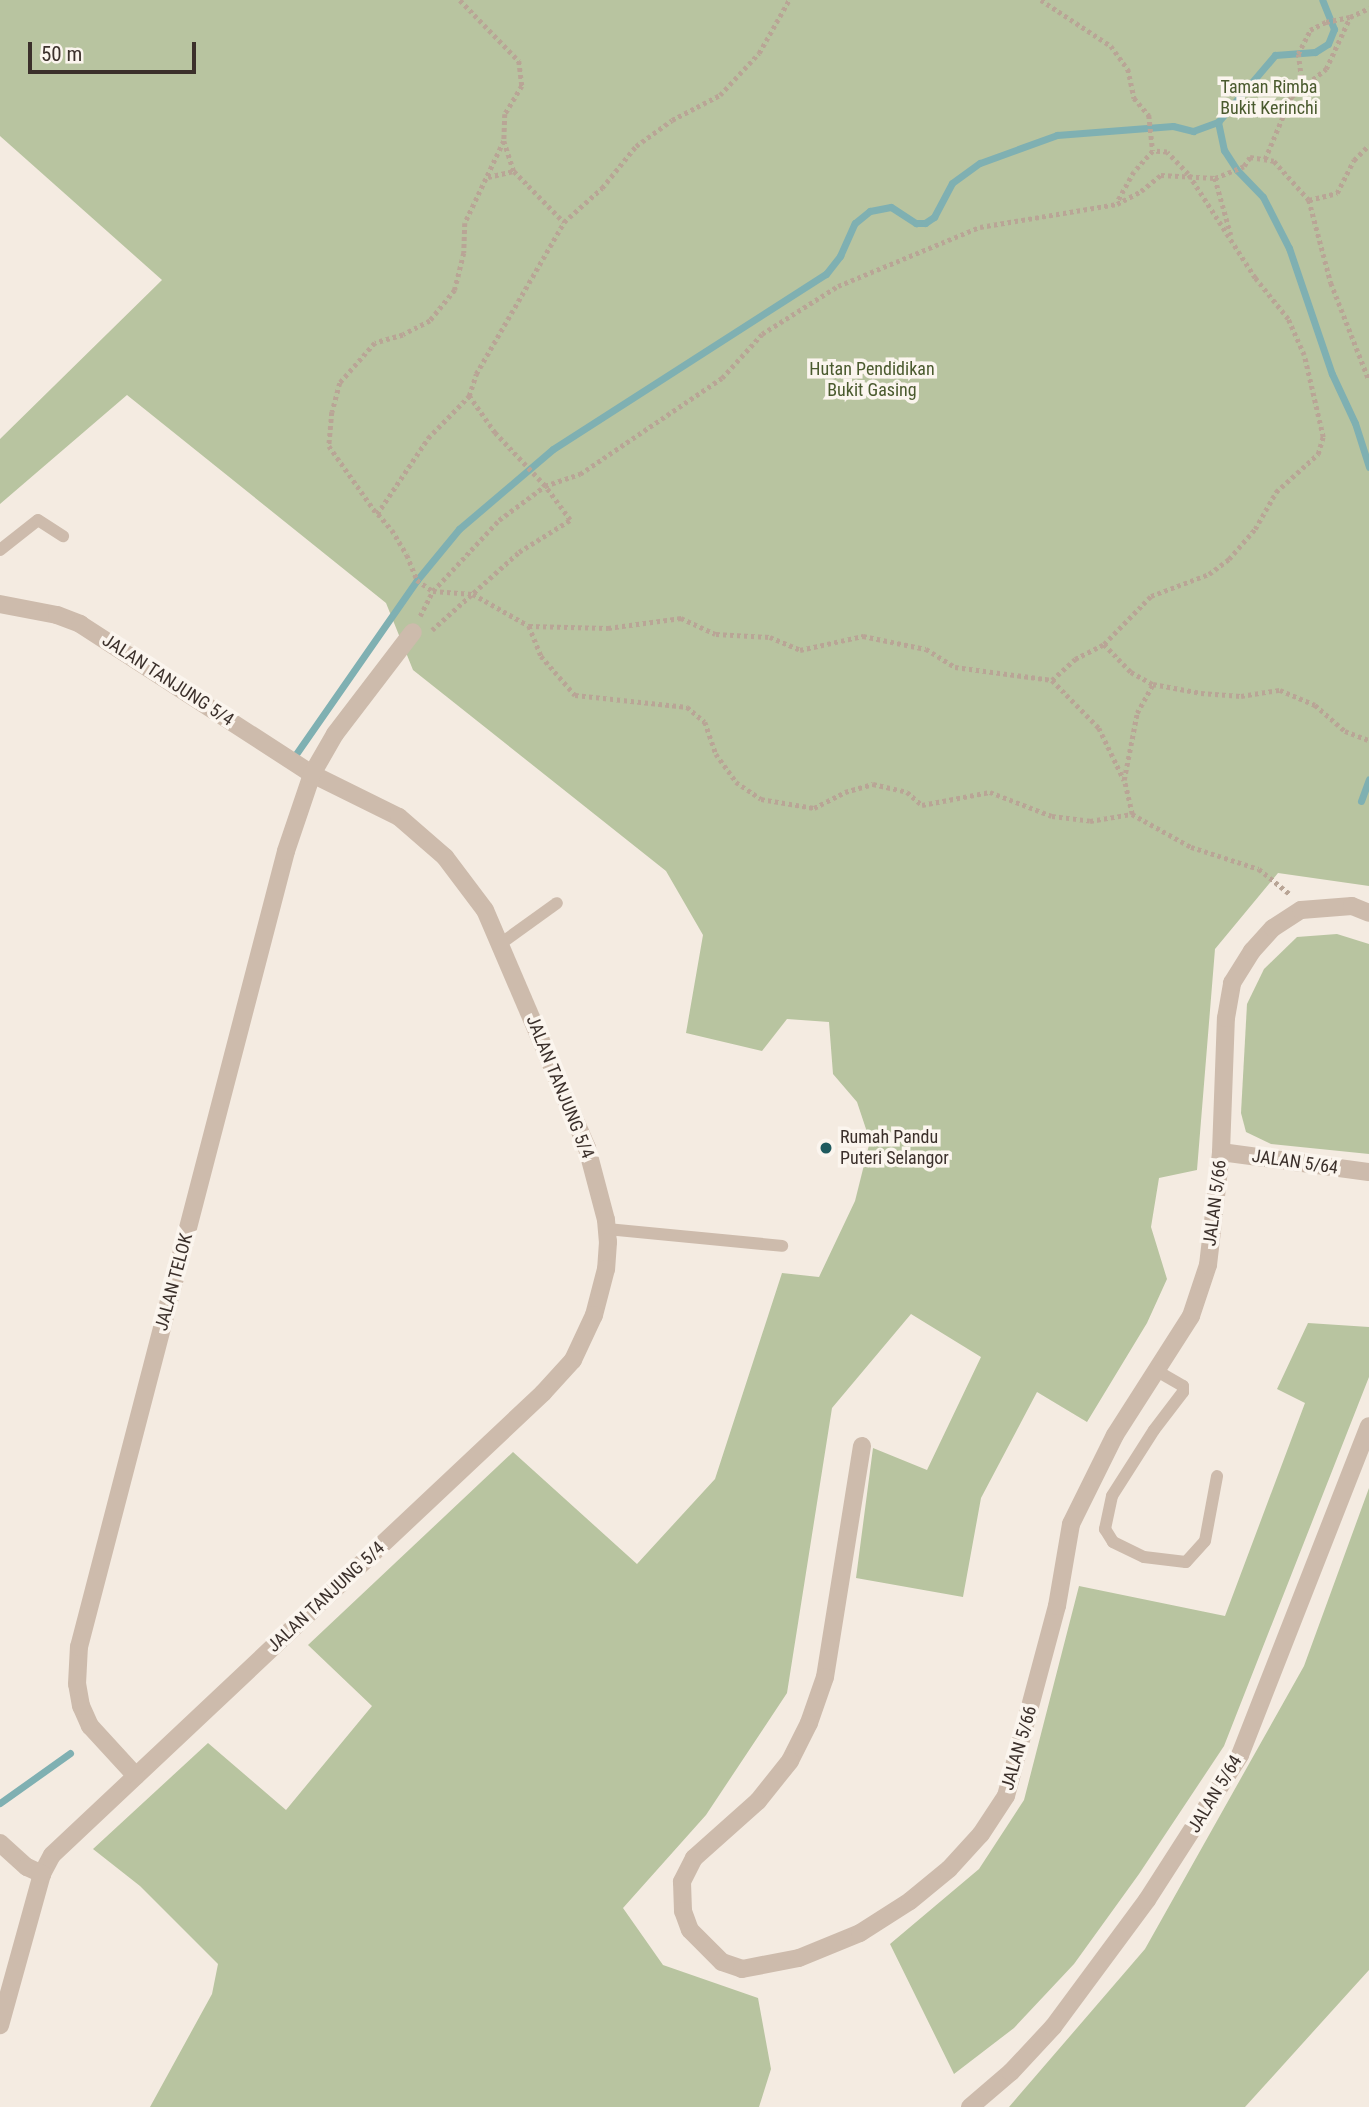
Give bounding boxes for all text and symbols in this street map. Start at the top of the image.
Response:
scale bar [32,28,200,72]
text: 50 m [41,42,82,66]
park label: Taman Rimba Bukit Kerinchi [1220,77,1318,119]
park label: Hutan Pendidikan Bukit Gasing [809,359,935,402]
street label: JALAN TANJUNG 5/4 [98,629,238,731]
street label: JALAN TANJUNG 5/4 [521,1012,599,1162]
place label: Rumah Pandu Puteri Selangor [840,1127,949,1170]
marker: Rumah Pandu Puteri Selangor [818,1140,834,1156]
street label: JALAN 5/64 [1251,1145,1339,1179]
street label: JALAN 5/66 [1199,1159,1231,1247]
street label: JALAN TELOK [151,1231,197,1333]
street label: JALAN TANJUNG 5/4 [263,1537,389,1657]
street label: JALAN 5/66 [997,1703,1041,1793]
street label: JALAN 5/64 [1183,1751,1247,1837]

